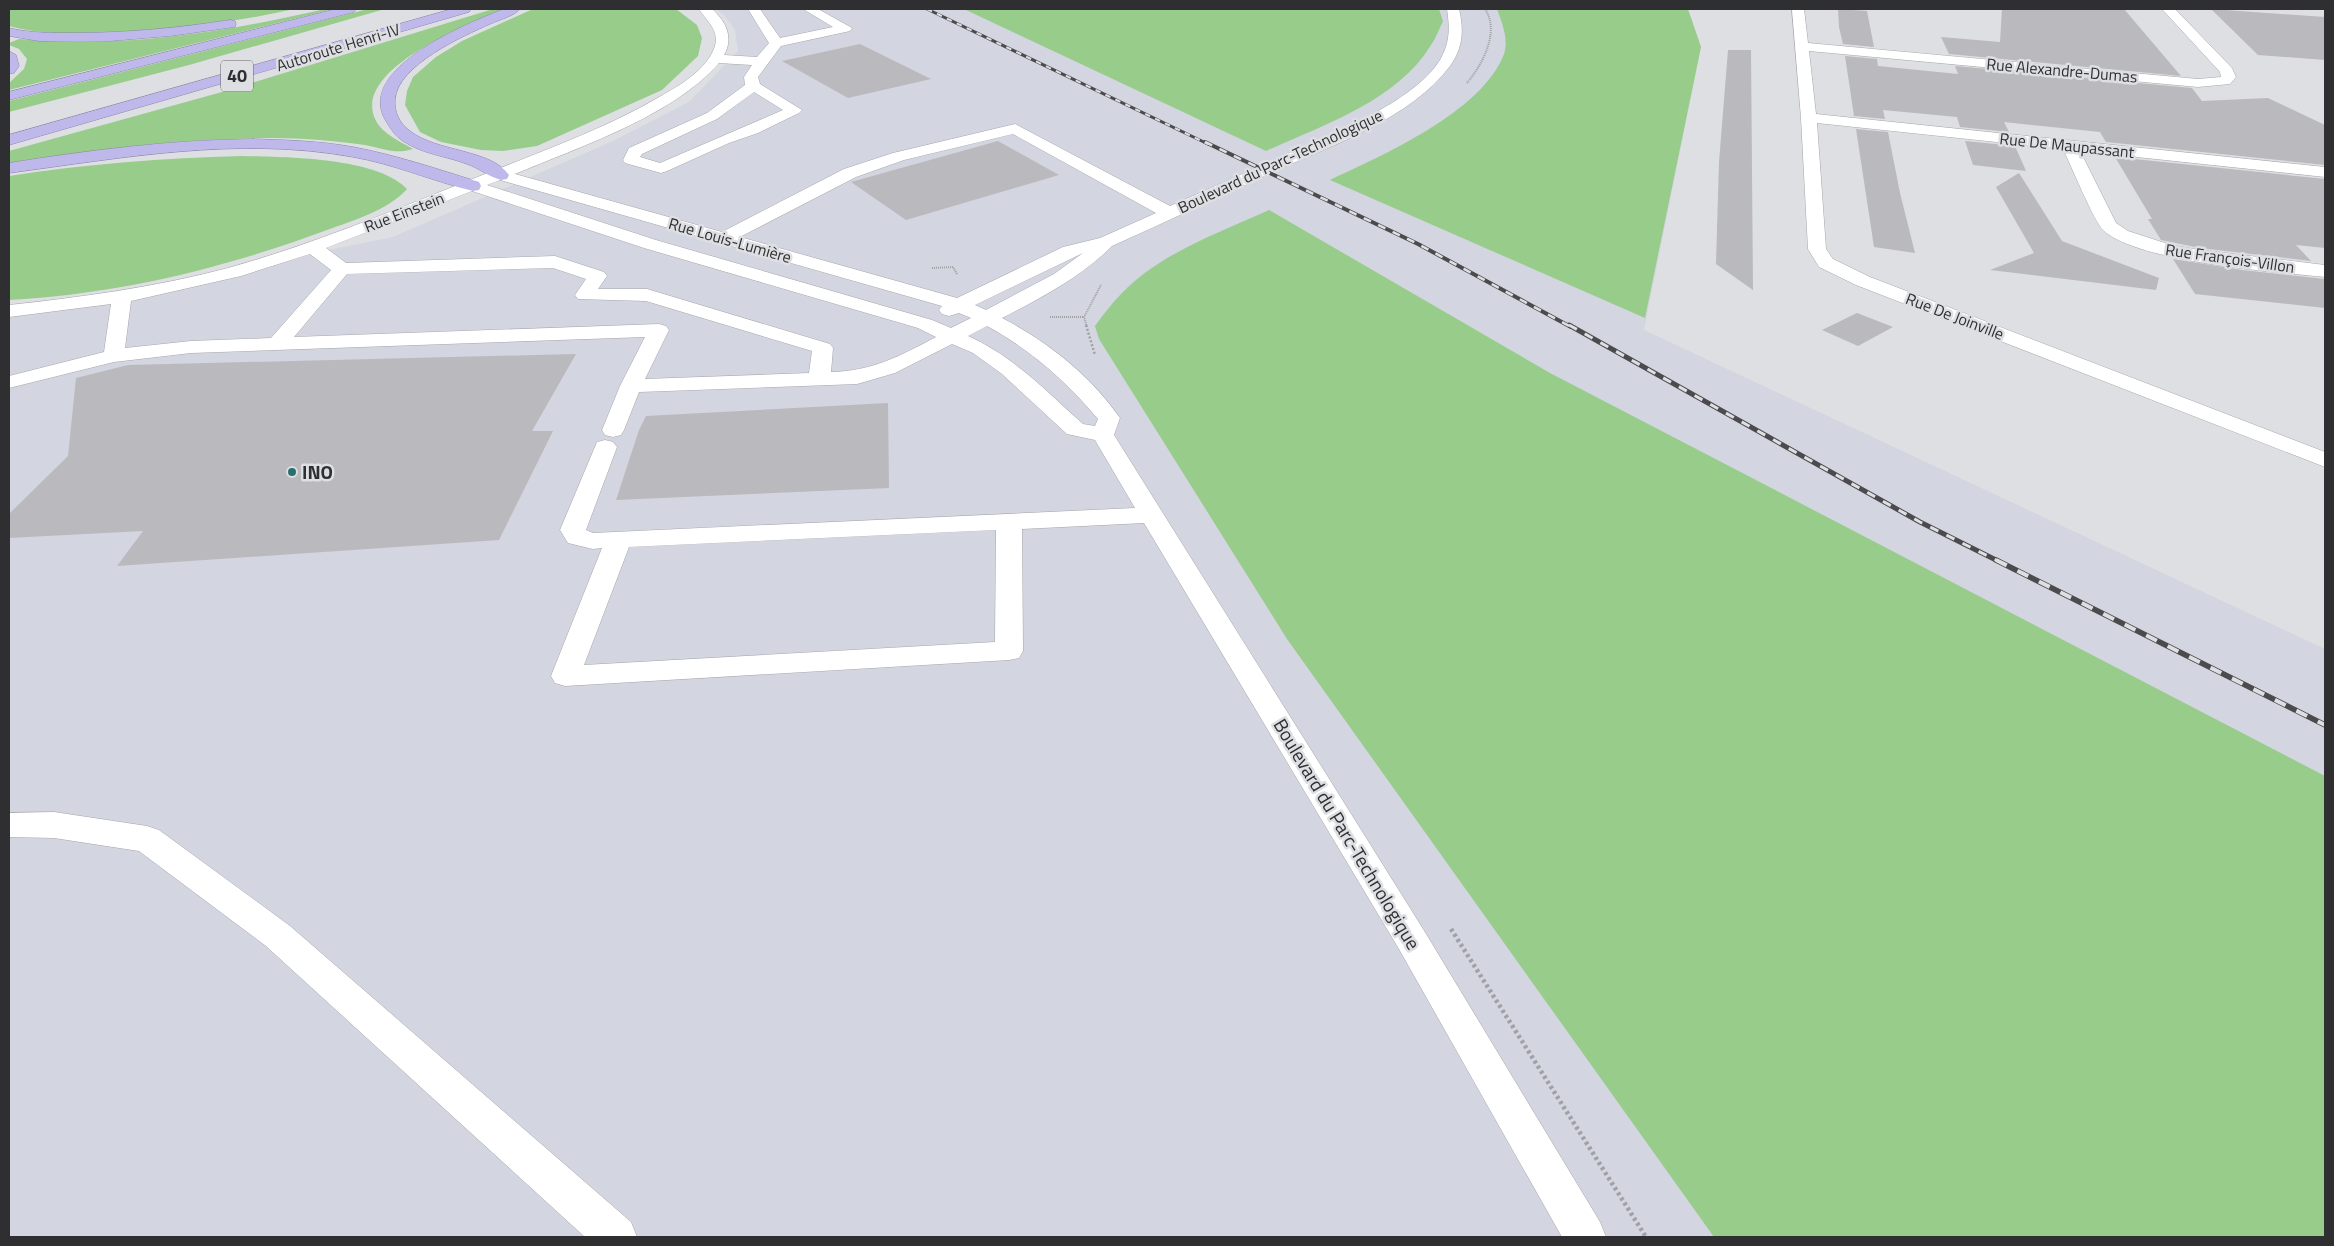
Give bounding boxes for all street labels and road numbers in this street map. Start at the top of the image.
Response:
street label: Autoroute Henri-IV [273,17,403,77]
street label: Rue Alexandre-Dumas [1985,51,2139,89]
road number: 40 [221,60,253,92]
street label: Boulevard du Parc-Technologique [1174,103,1386,219]
street label: Rue De Maupassant [1998,126,2136,164]
street label: Rue Einstein [360,186,448,238]
street label: Rue Louis-Lumière [666,211,794,269]
street label: Rue François-Villon [2164,237,2296,279]
street label: Rue De Joinville [1902,286,2008,346]
street label: Boulevard du Parc-Technologique [1267,713,1428,955]

